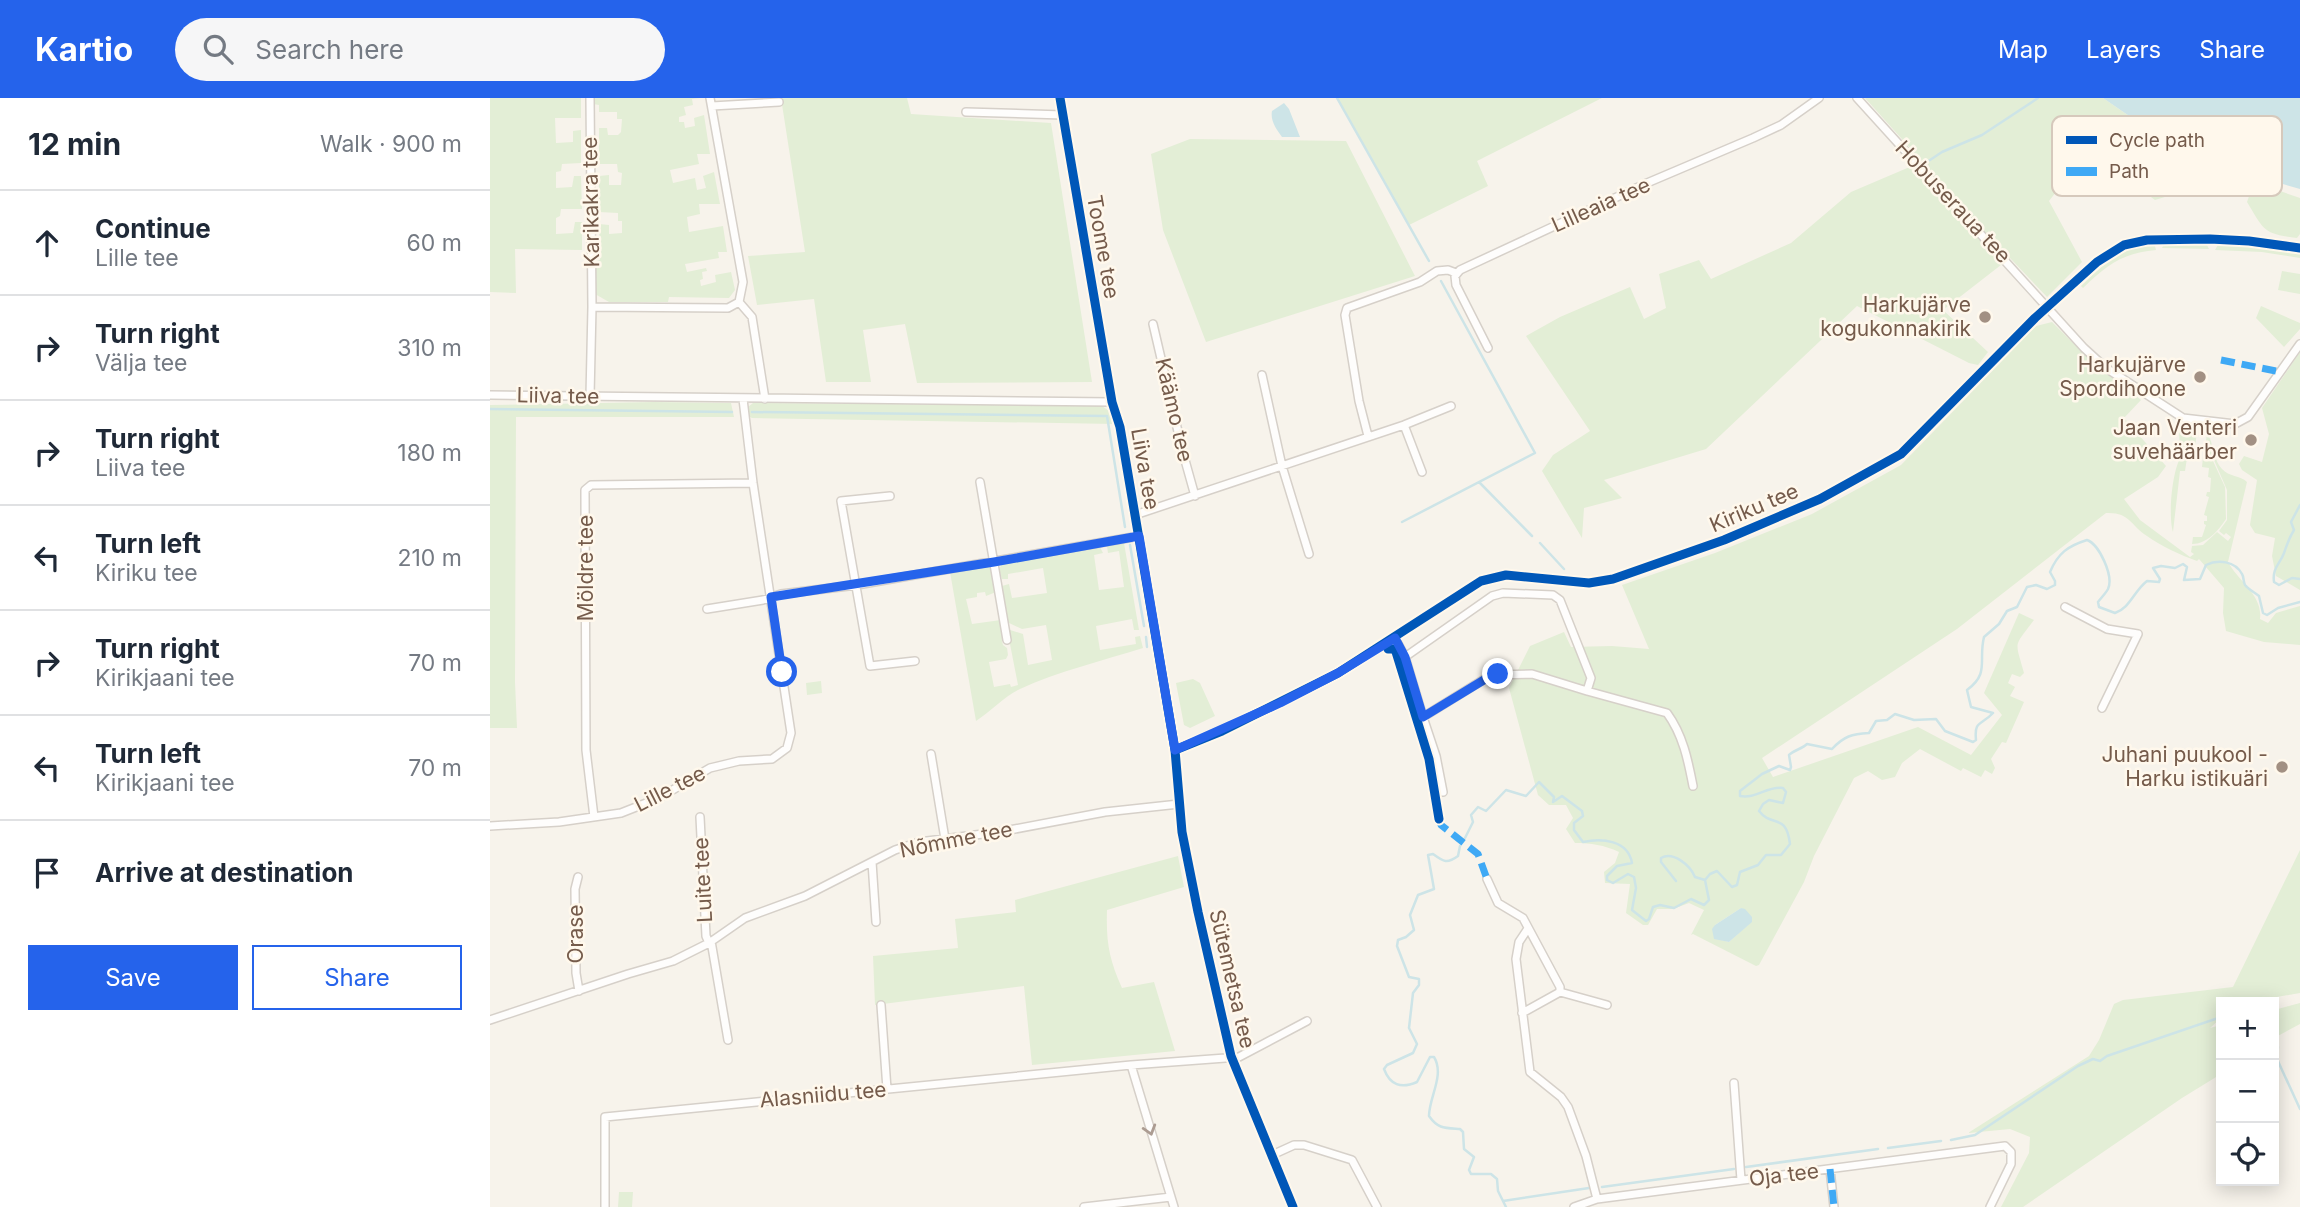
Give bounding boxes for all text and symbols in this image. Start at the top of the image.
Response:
search box [175,18,665,81]
text: Kartio [35,29,133,69]
icon: search [199,30,237,68]
text: Search here [255,34,404,65]
text: Map [1998,35,2048,64]
text: Layers [2086,35,2161,64]
text: Share [2199,35,2265,64]
legend [2052,116,2282,196]
text: 12 min [28,126,121,162]
text: Cycle path [2109,129,2205,152]
text: Walk · 900 m [320,130,462,158]
street label: Hobuseraua tee [1890,135,2016,268]
street label: Karikakra tee [577,136,604,268]
text: Path [2109,160,2149,183]
street label: Lilleaia tee [1548,172,1654,237]
street label: Toome tee [1082,193,1125,301]
text: Continue [95,213,211,244]
icon: ahead [28,224,66,262]
text: 60 m [407,229,462,257]
text: Lille tee [95,244,179,272]
place label: Harkujärve kogukonnakirik [1820,292,1971,341]
marker: Harkujärve kogukonnakirik [1977,309,1993,325]
text: Turn right [95,318,220,349]
icon: right [28,329,66,367]
text: 310 m [397,334,462,362]
text: Välja tee [95,349,188,377]
place label: Harkujärve Spordihoone [2059,352,2186,401]
street label: Käämo tee [1150,356,1199,464]
marker: Harkujärve Spordihoone [2192,369,2208,385]
street label: Liiva tee [516,382,600,409]
place label: Jaan Venteri suvehäärber [2113,415,2237,464]
text: Turn right [95,423,220,454]
street label: Liiva tee [1126,426,1165,512]
marker: Jaan Venteri suvehäärber [2243,432,2259,448]
icon: right [28,434,66,472]
text: 180 m [397,439,462,467]
text: Liiva tee [95,454,185,482]
street label: Kiriku tee [1706,478,1802,537]
street label: Möldre tee [573,515,598,621]
text: Turn left [95,528,201,559]
icon: left [28,539,66,577]
text: 210 m [397,544,462,572]
text: Kiriku tee [95,559,198,587]
text: Turn right [95,633,220,664]
icon: right [28,644,66,682]
text: 70 m [408,649,462,677]
route start [766,656,797,687]
route end [1482,658,1513,689]
text: Kirikjaani tee [95,664,235,692]
text: Turn left [95,738,201,769]
place label: Juhani puukool - Harku istikuäri [2101,742,2268,791]
icon: left [28,749,66,787]
text: 70 m [408,754,462,782]
marker: Juhani puukool - Harku istikuäri [2274,759,2290,775]
street label: Lille tee [630,760,710,817]
text: Kirikjaani tee [95,769,235,797]
street label: Nõmme tee [897,816,1014,863]
street label: Luite tee [688,837,717,923]
icon: arrive [28,854,66,892]
text: Arrive at destination [95,857,354,888]
street label: Orase [563,904,588,964]
street label: Sütemetsa tee [1204,907,1261,1051]
button: Save [28,945,238,1010]
button: Share [252,945,462,1010]
map controls [2216,997,2279,1186]
button: + [2216,997,2279,1060]
button: − [2216,1060,2279,1123]
street label: Alasniidu tee [758,1076,887,1113]
button: locate [2216,1123,2279,1186]
one-way arrow [1142,1124,1157,1136]
street label: Oja tee [1748,1158,1820,1191]

